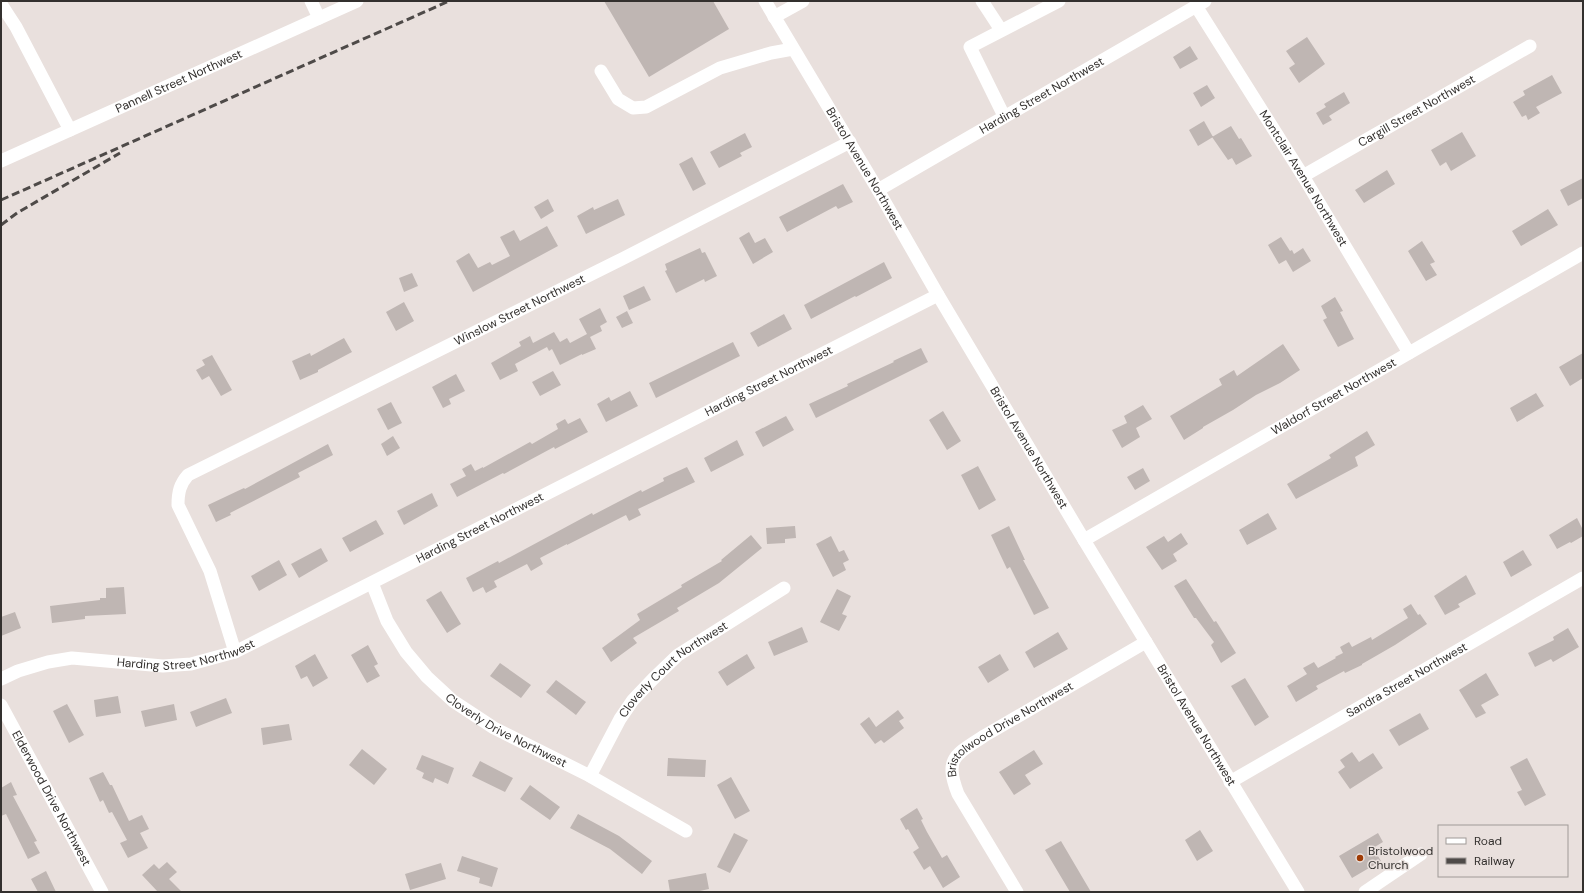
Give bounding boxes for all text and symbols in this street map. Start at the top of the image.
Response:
street label: Pannell Street Northwest [113,45,245,117]
street label: Harding Street Northwest [977,53,1107,138]
street label: Cargill Street Northwest [1355,71,1478,151]
street label: Bristol Avenue Northwest [822,104,907,233]
street label: Montclair Avenue Northwest [1256,107,1351,250]
street label: Winslow Street Northwest [451,270,588,349]
street label: Harding Street Northwest [702,342,835,420]
street label: Waldorf Street Northwest [1268,354,1399,439]
street label: Bristol Avenue Northwest [986,384,1072,512]
street label: Harding Street Northwest [413,488,547,567]
street label: Cloverly Court Northwest [615,617,731,721]
street label: Harding Street Northwest [116,635,258,674]
street label: Sandra Street Northwest [1343,639,1470,721]
street label: Bristol Avenue Northwest [1153,661,1240,789]
street label: Bristolwood Drive Northwest [944,678,1076,778]
street label: Cloverly Drive Northwest [442,690,570,771]
street label: Elderwood Drive Northwest [8,728,95,869]
legend [1438,825,1568,877]
text: Road [1474,833,1502,849]
place label: Bristolwood Church [1368,843,1433,873]
marker: Bristolwood Church [1355,853,1365,863]
text: Railway [1474,853,1515,869]

